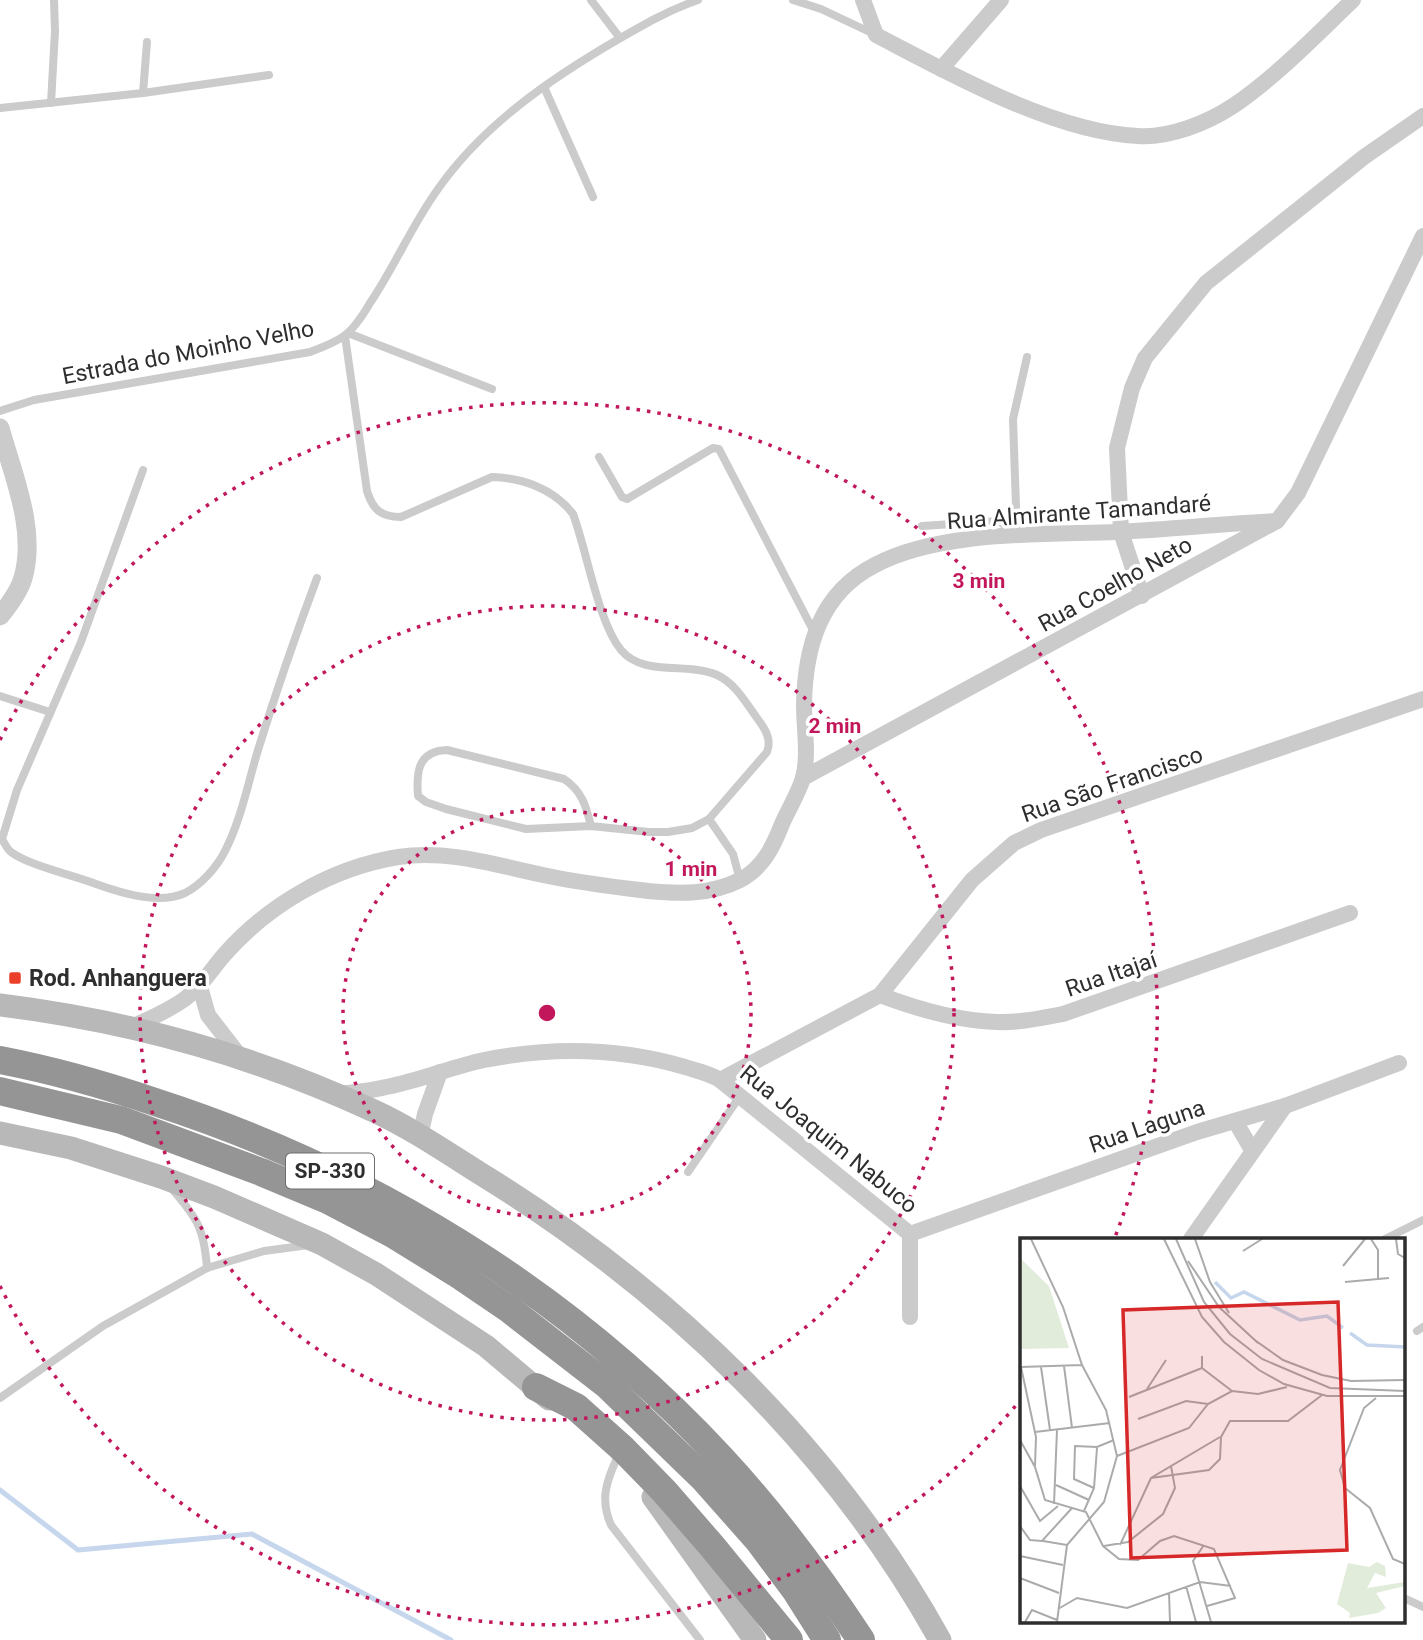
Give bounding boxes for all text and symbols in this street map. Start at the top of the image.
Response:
street label: Estrada do Moinho Velho [60,315,316,390]
street label: Rua Almirante Tamandaré [946,490,1212,535]
street label: Rua Coelho Neto [1034,531,1197,638]
text: 3 min [953,569,1005,593]
text: 2 min [809,714,861,738]
street label: Rua São Francisco [1018,741,1206,828]
text: 1 min [665,857,717,881]
street label: Rua Itajaí [1062,946,1162,1003]
place label: Rod. Anhanguera [29,965,207,992]
marker: Rod. Anhanguera [7,970,23,986]
centre of rings [535,1001,559,1025]
street label: Rua Joaquim Nabuco [735,1060,923,1219]
street label: Rua Laguna [1086,1094,1209,1159]
road number: SP-330 [286,1154,374,1188]
inset map [1020,1238,1406,1622]

